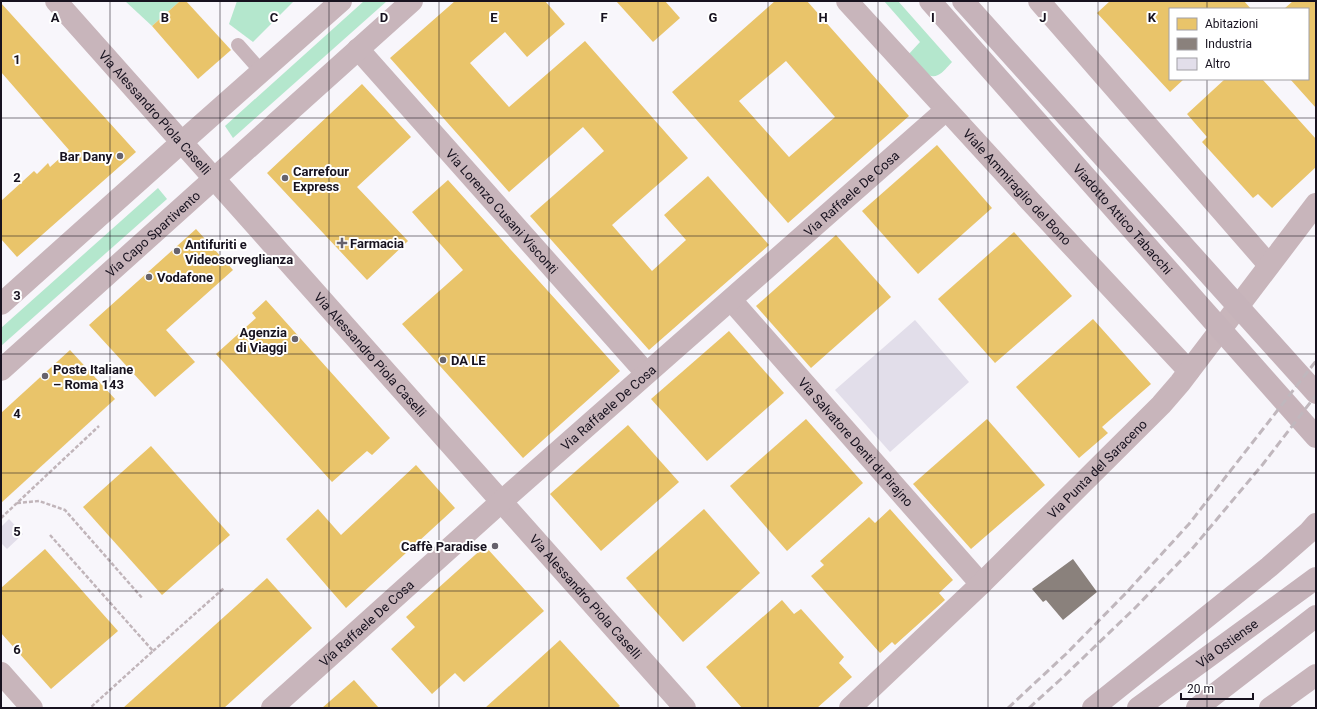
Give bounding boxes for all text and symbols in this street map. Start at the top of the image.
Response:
legend [1169,8,1309,80]
text: A [51,10,60,25]
text: B [161,10,169,25]
text: C [270,10,279,25]
text: D [380,10,388,25]
text: E [490,10,498,25]
text: F [600,10,608,25]
text: G [709,10,718,25]
text: H [818,10,828,25]
text: I [931,10,935,25]
text: J [1039,10,1047,25]
text: K [1148,10,1157,25]
text: Abitazioni [1205,17,1258,31]
text: Industria [1205,37,1252,51]
street label: Via Alessandro Piola Caselli [96,47,214,178]
text: 1 [13,52,21,67]
text: Altro [1205,57,1231,71]
street label: Viale Ammiraglio del Bono [960,126,1075,248]
street label: Via Lorenzo Cusani Visconti [443,146,561,277]
street label: Via Raffaele De Cosa [801,148,902,239]
place label: Bar Dany [60,149,112,164]
marker: Bar Dany [115,151,125,161]
street label: Viadotto Attico Tabacchi [1070,161,1176,277]
place label: Carrefour Express [293,164,349,194]
text: 2 [13,170,21,185]
marker: Carrefour Express [280,173,290,183]
street label: Via Capo Spartivento [103,188,203,280]
place label: Farmacia [350,236,404,251]
place label: Antifuriti e Videosorveglianza [185,237,293,267]
marker: Farmacia [337,238,347,248]
marker: Antifuriti e Videosorveglianza [172,246,182,256]
place label: Vodafone [157,270,213,285]
marker: Vodafone [144,272,154,282]
text: 3 [13,288,21,303]
street label: Via Alessandro Piola Caselli [311,289,430,420]
place label: Agenzia di Viaggi [236,325,287,355]
marker: Agenzia di Viaggi [290,334,300,344]
place label: DA LE [451,353,486,368]
marker: DA LE [438,355,448,365]
place label: Poste Italiane – Roma 143 [53,362,133,392]
street label: Via Raffaele De Cosa [558,362,659,453]
marker: Poste Italiane – Roma 143 [40,371,50,381]
street label: Via Salvatore Denti di Pirajno [795,374,916,509]
text: 4 [13,406,21,421]
street label: Via Punta del Saraceno [1044,416,1150,521]
text: 5 [13,524,21,539]
street label: Via Alessandro Piola Caselli [527,531,645,662]
place label: Caffè Paradise [401,539,487,554]
marker: Caffè Paradise [490,541,500,551]
street label: Via Raffaele De Cosa [316,577,417,669]
street label: Via Ostiense [1193,616,1261,671]
text: 6 [13,642,21,657]
scale bar [1181,675,1253,701]
text: 20 m [1187,682,1214,696]

